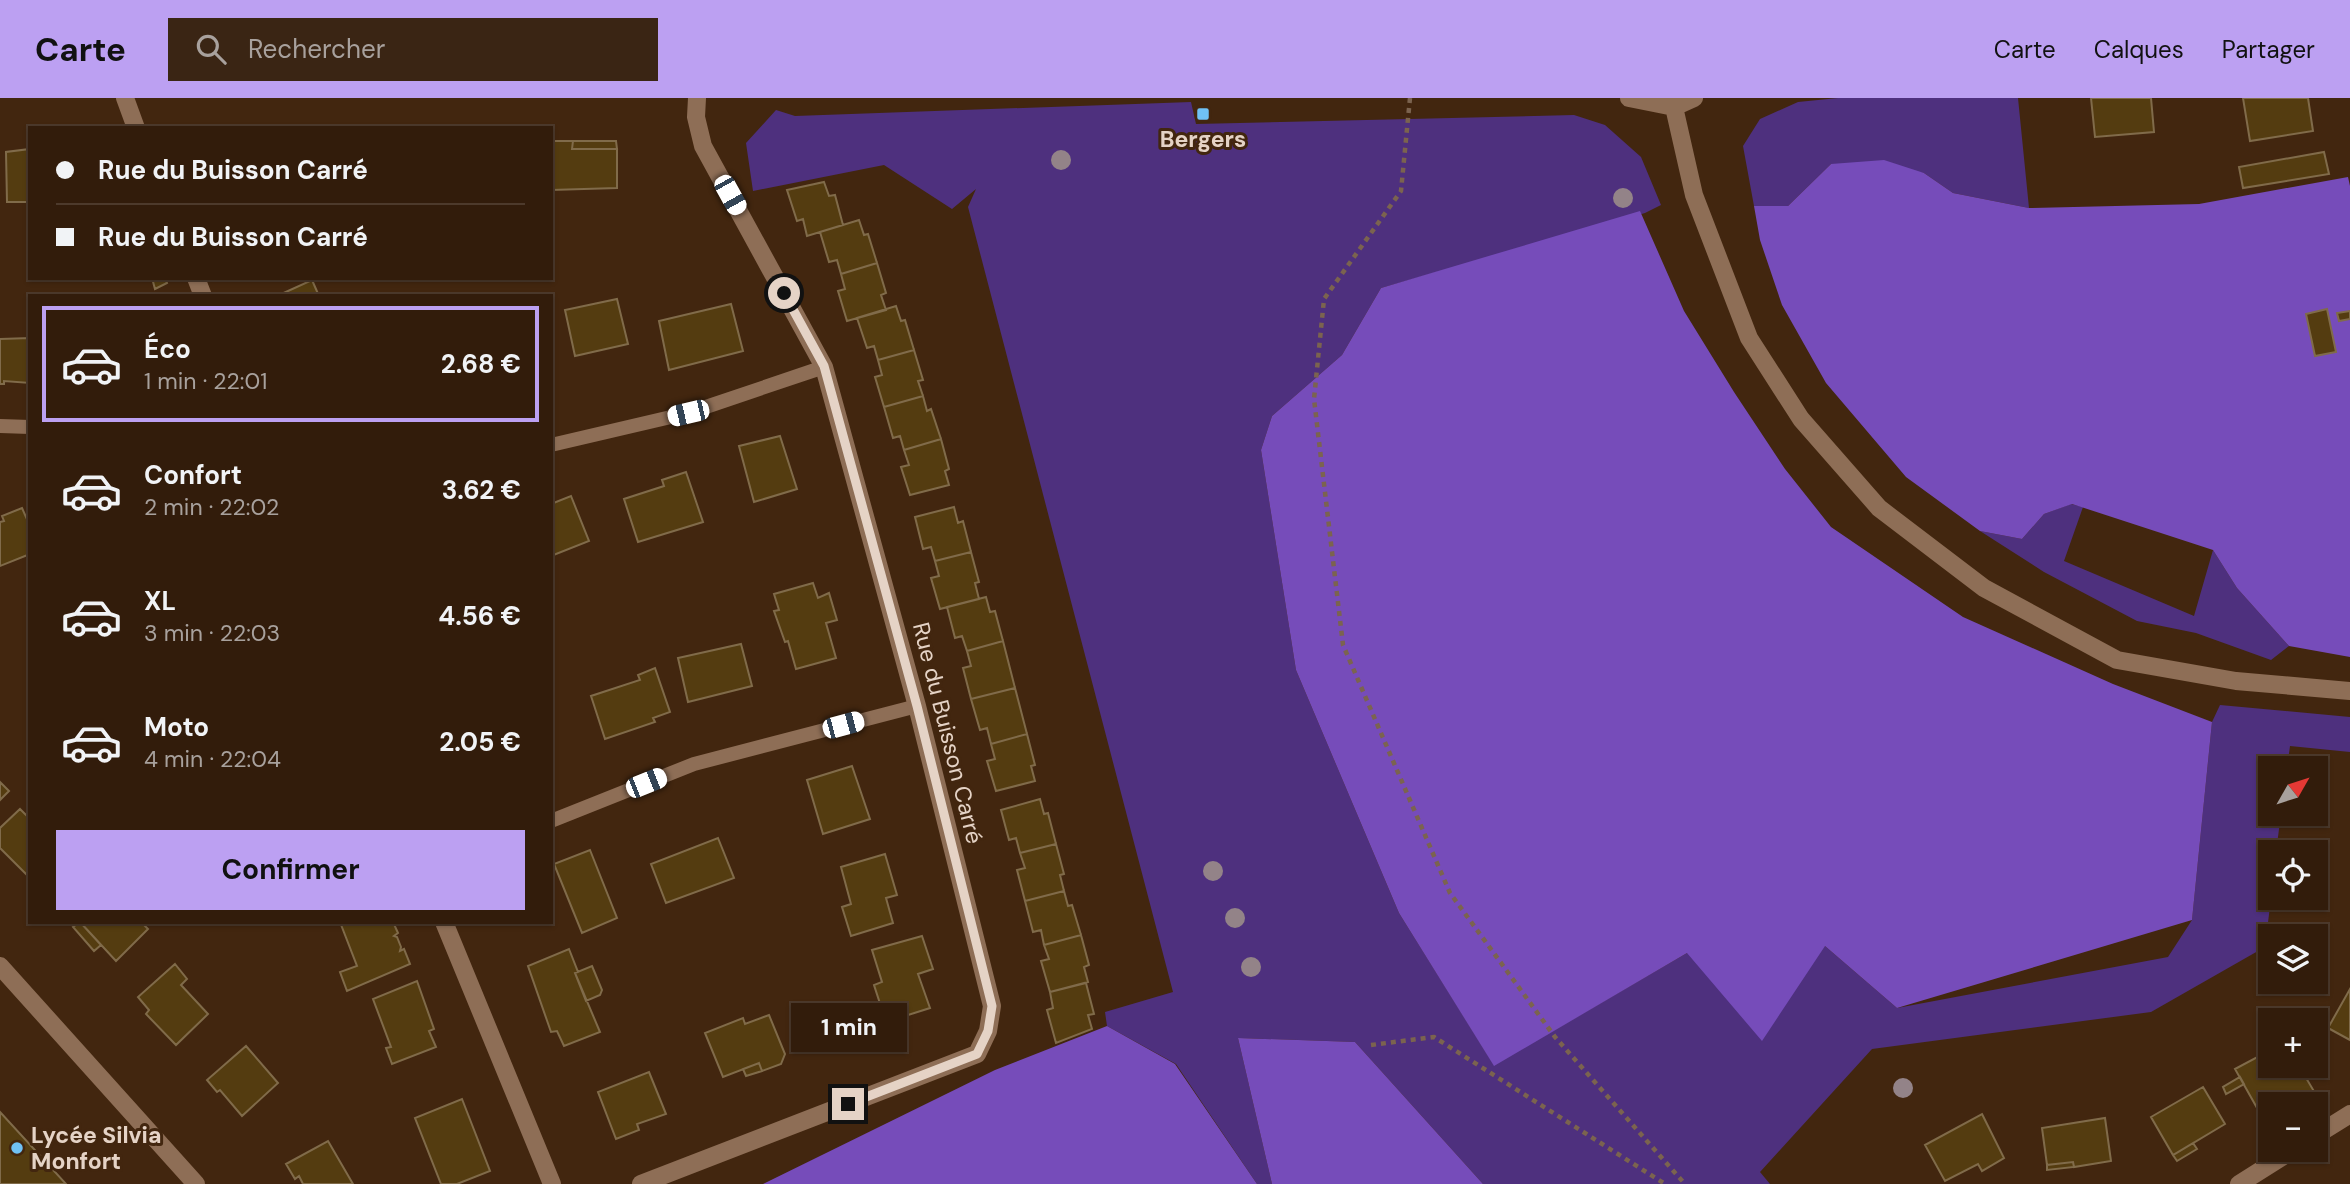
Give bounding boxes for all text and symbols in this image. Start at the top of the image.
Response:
search box [168,18,658,81]
text: Carte [35,28,126,71]
icon: search [192,30,230,68]
text: Rechercher [248,32,385,66]
text: Carte [1994,34,2056,65]
text: Calques [2094,34,2184,65]
text: Partager [2222,34,2315,65]
marker: Bergers [1195,106,1211,122]
place label: Bergers [1160,124,1246,154]
text: Rue du Buisson Carré [98,153,368,187]
car [711,172,750,218]
text: Rue du Buisson Carré [98,220,368,254]
route start [768,277,800,309]
text: Éco [144,332,191,366]
icon: car [60,333,123,396]
text: 2.68 € [441,347,521,381]
text: 1 min · 22:01 [144,366,267,396]
car [666,398,711,428]
text: Confort [144,458,242,492]
icon: car [60,459,123,522]
text: 3.62 € [442,473,521,507]
text: 2 min · 22:02 [144,492,279,522]
text: XL [144,584,176,618]
icon: car [60,585,123,648]
text: 4.56 € [438,599,521,633]
text: 3 min · 22:03 [144,618,280,648]
street label: Rue du Buisson Carré [906,619,990,847]
car [820,709,867,741]
text: Moto [144,710,209,744]
icon: car [60,711,123,774]
text: 2.05 € [439,725,521,759]
text: 4 min · 22:04 [144,744,281,774]
north arrow [2258,756,2328,826]
map controls [2258,756,2328,1162]
car [623,765,670,801]
button: Confirmer [56,830,525,910]
button: locate [2258,840,2328,910]
button: layers [2258,924,2328,994]
callout: 1 min [790,1002,906,1052]
button: + [2258,1008,2328,1078]
text: 1 min [821,1012,877,1042]
route end [832,1088,864,1120]
button: − [2258,1092,2328,1162]
place label: Lycée Silvia Monfort [31,1120,161,1176]
marker: Lycée Silvia Monfort [9,1140,25,1156]

